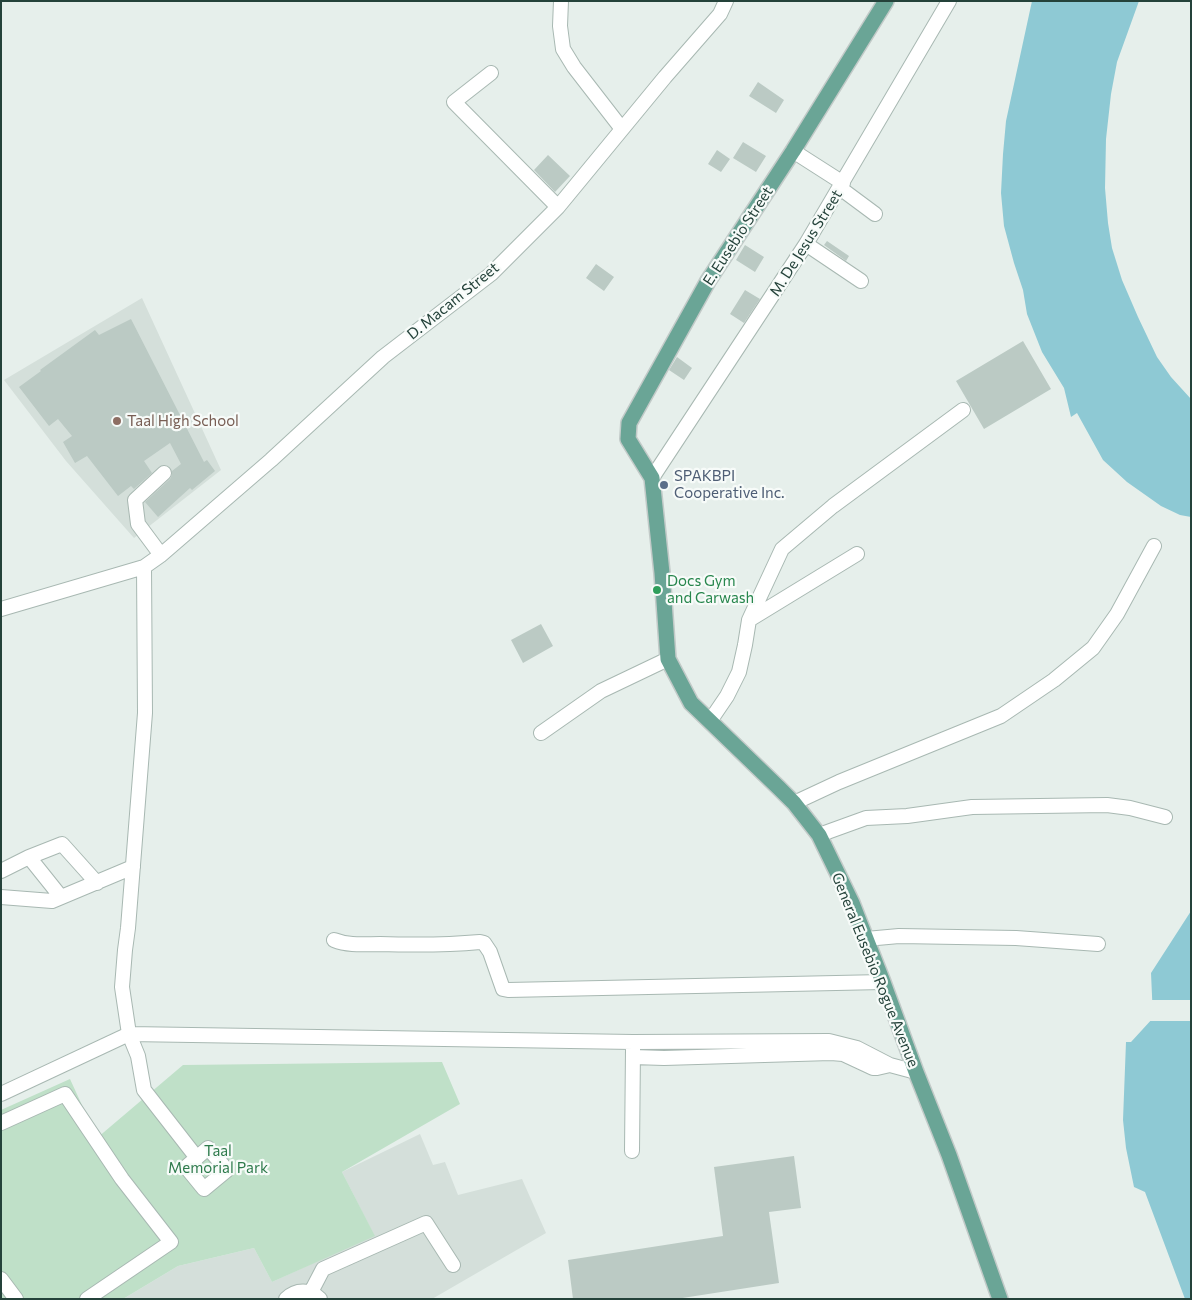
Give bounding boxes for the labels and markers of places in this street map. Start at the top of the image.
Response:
place label: Taal High School [127,412,239,430]
marker: Taal High School [111,415,123,427]
place label: SPAKBPI Cooperative Inc. [674,467,785,502]
marker: SPAKBPI Cooperative Inc. [658,479,670,491]
place label: Docs Gym and Carwash [667,572,754,607]
marker: Docs Gym and Carwash [651,584,663,596]

